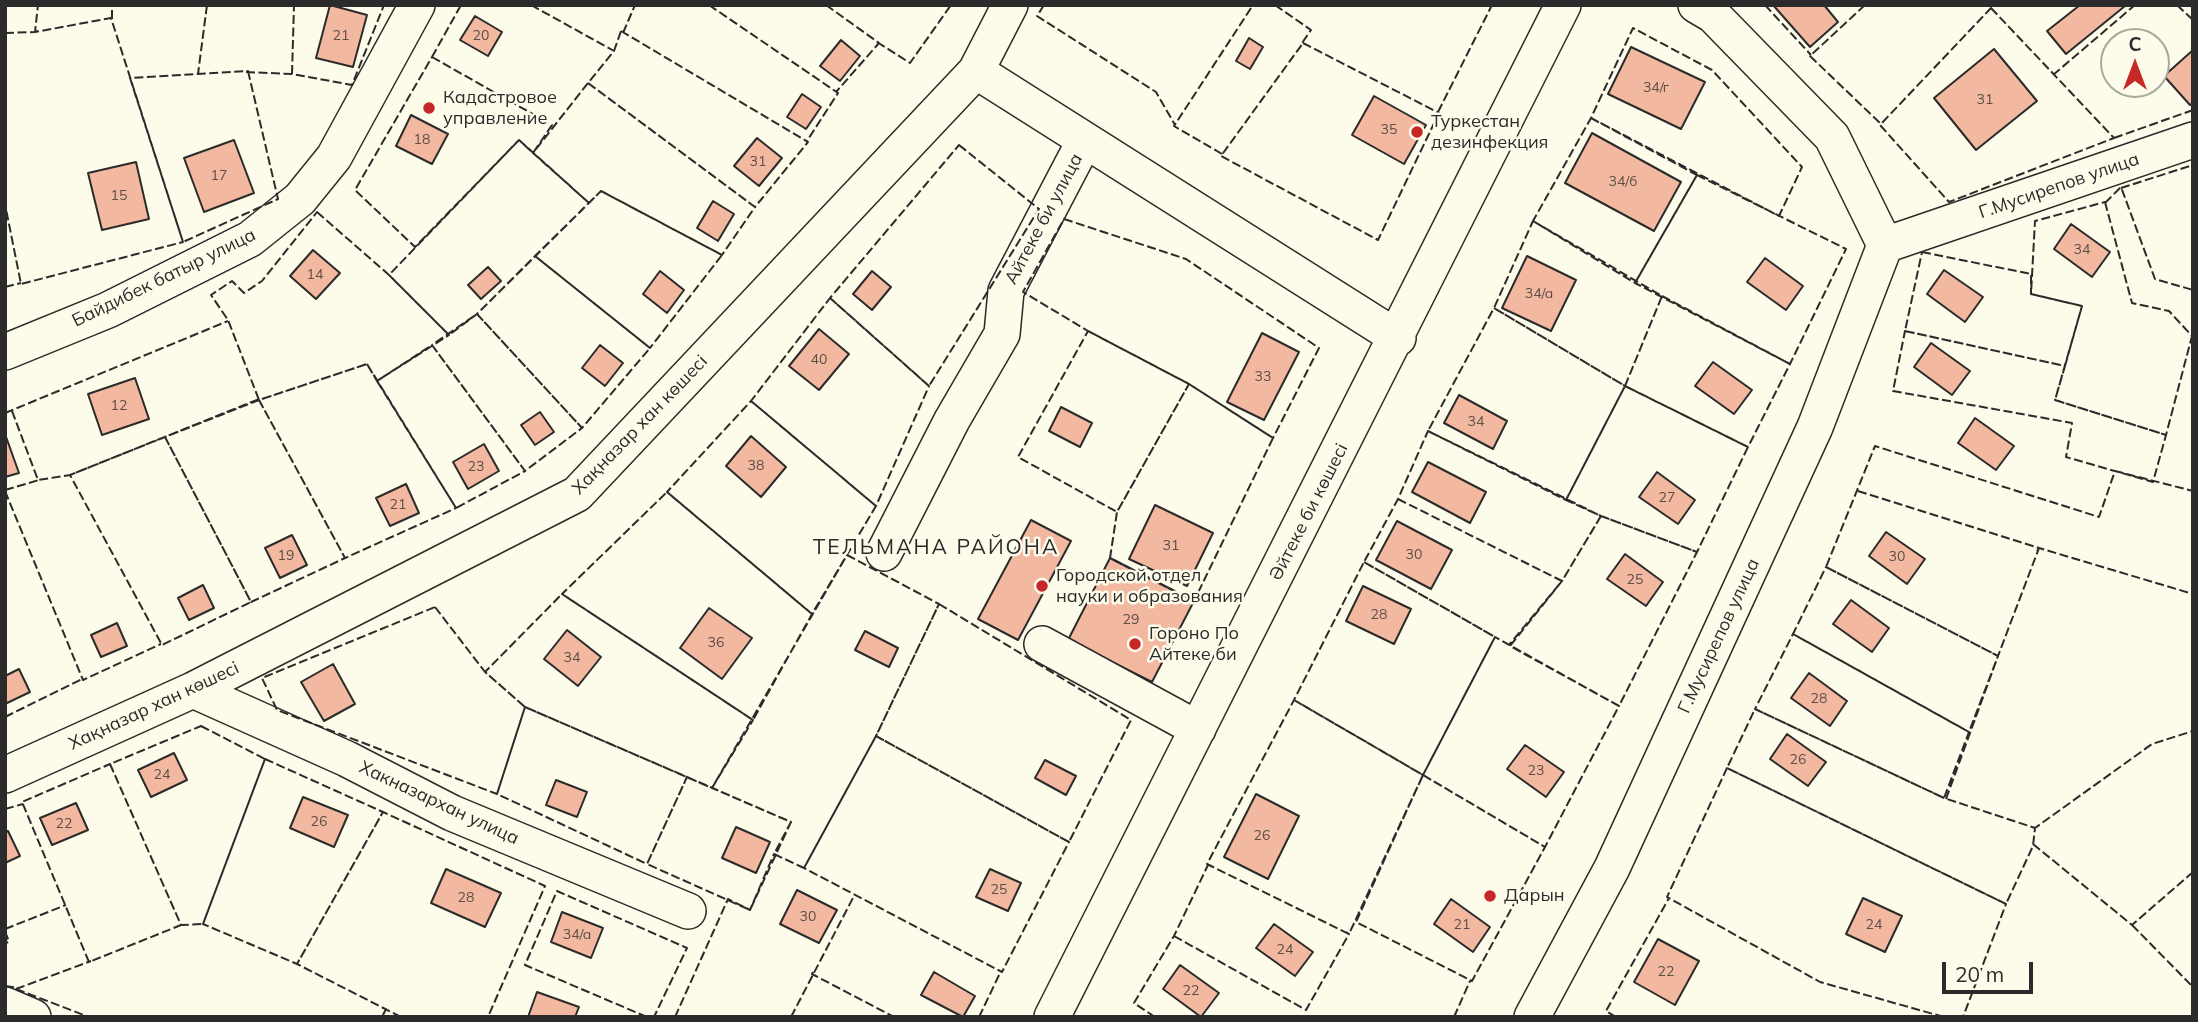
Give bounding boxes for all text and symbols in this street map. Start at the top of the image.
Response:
house number: 21 [333,28,349,44]
house number: 20 [473,28,489,44]
north arrow [2100,28,2170,98]
text: С [2128,32,2142,56]
house number: 34/г [1643,80,1669,96]
place label: Кадастровое управление [443,87,557,130]
house number: 31 [1977,92,1993,108]
marker: Кадастровое управление [421,100,437,116]
place label: Туркестан дезинфекция [1431,111,1548,154]
house number: 35 [1381,122,1397,138]
marker: Туркестан дезинфекция [1409,124,1425,140]
house number: 18 [414,132,430,148]
street label: Г.Мусирепов улица [1976,148,2142,224]
street label: Айтеке би улица [1000,150,1088,288]
house number: 31 [750,154,766,170]
house number: 17 [211,168,227,184]
house number: 34/б [1609,174,1637,190]
house number: 15 [111,188,127,204]
street label: Байдибек батыр улица [69,224,259,332]
house number: 34 [2074,242,2090,258]
house number: 14 [307,267,323,283]
house number: 34/а [1525,286,1553,302]
street label: Хақназар хан көшесі [568,351,712,499]
house number: 40 [811,352,827,368]
house number: 33 [1255,369,1271,385]
house number: 12 [111,398,127,414]
house number: 34 [1468,414,1484,430]
street label: Әйтеке би көшесі [1265,440,1353,584]
house number: 38 [748,458,764,474]
house number: 23 [468,459,484,475]
house number: 27 [1659,490,1675,506]
house number: 21 [390,497,406,513]
district label: ТЕЛЬМАНА РАЙОНА [815,535,1057,561]
house number: 31 [1163,538,1179,554]
house number: 30 [1406,547,1422,563]
house number: 19 [278,548,294,564]
house number: 30 [1889,549,1905,565]
street label: Г.Мусирепов улица [1674,555,1764,717]
place label: Городской отдел науки и образования [1056,565,1243,608]
house number: 25 [1627,572,1643,588]
marker: Городской отдел науки и образования [1034,578,1050,594]
house number: 28 [1371,607,1387,623]
house number: 29 [1123,612,1139,628]
place label: Гороно По Айтеке би [1149,623,1239,666]
house number: 36 [708,635,724,651]
marker: Гороно По Айтеке би [1127,636,1143,652]
house number: 34 [564,650,580,666]
street label: Хақназар хан көшесі [65,657,243,755]
house number: 28 [1811,691,1827,707]
house number: 26 [1790,752,1806,768]
street label: Хакназархан улица [356,757,522,849]
house number: 23 [1528,763,1544,779]
house number: 24 [154,767,170,783]
house number: 26 [311,814,327,830]
house number: 22 [56,816,72,832]
house number: 26 [1254,828,1270,844]
house number: 25 [991,882,1007,898]
place label: Дарын [1504,885,1565,907]
marker: Дарын [1482,888,1498,904]
house number: 28 [458,890,474,906]
house number: 30 [800,909,816,925]
house number: 21 [1454,917,1470,933]
house number: 24 [1866,917,1882,933]
house number: 34/а [563,927,591,943]
house number: 24 [1277,942,1293,958]
scale bar [1946,948,2037,992]
text: 20 m [1955,961,2004,987]
house number: 22 [1658,964,1674,980]
house number: 22 [1183,983,1199,999]

